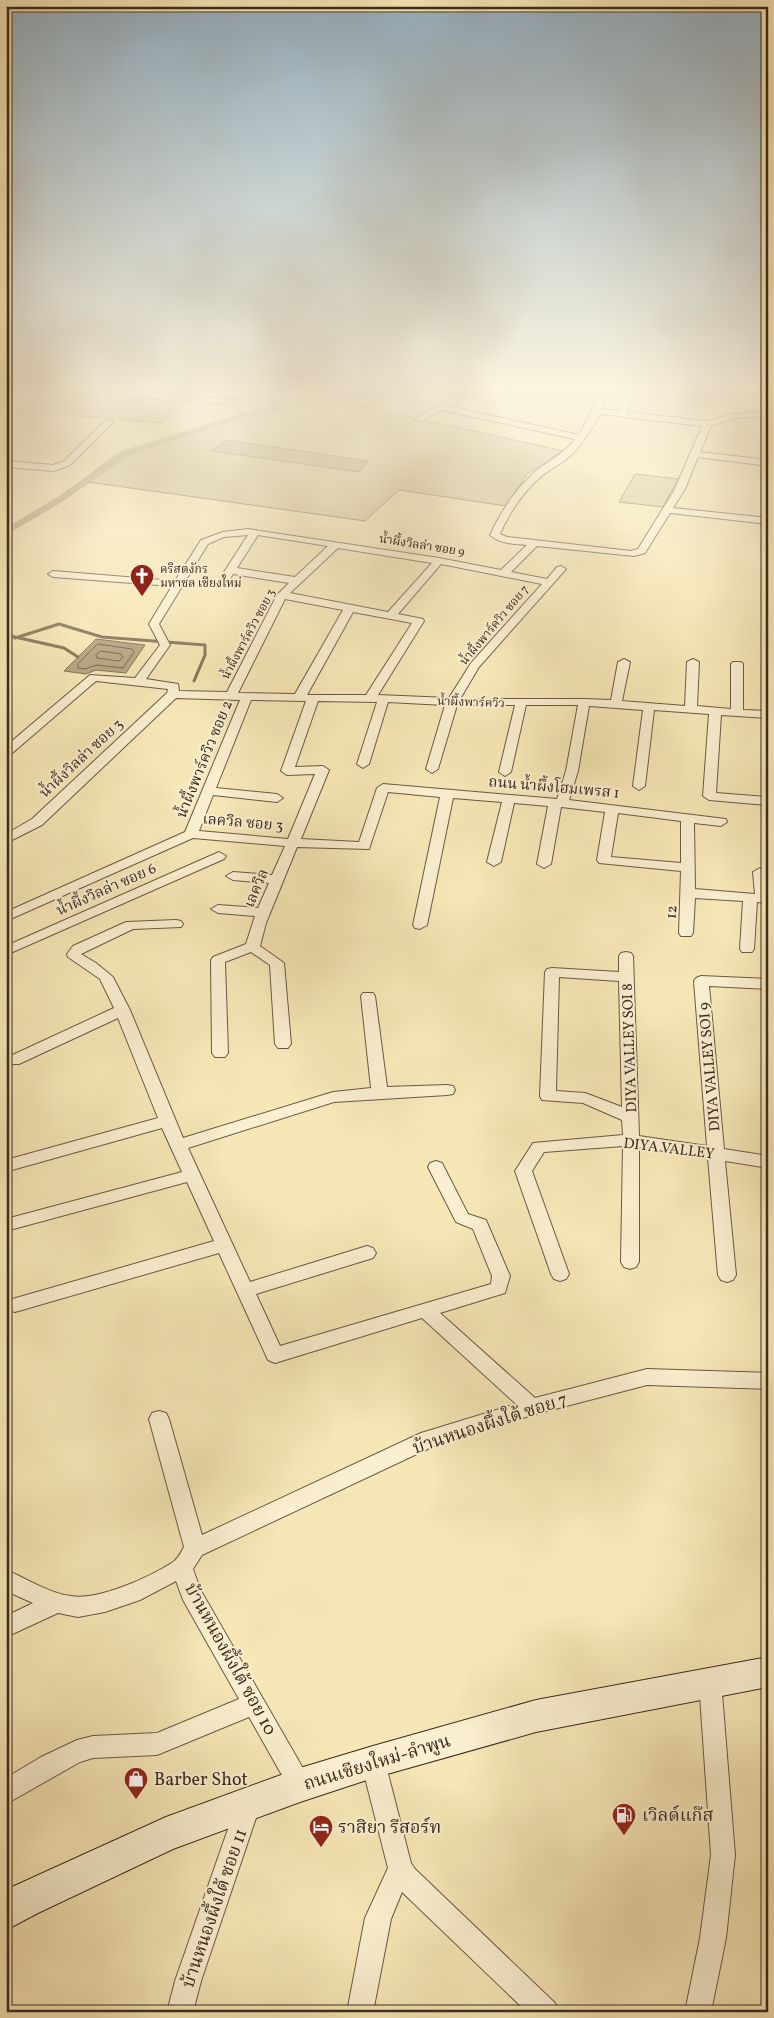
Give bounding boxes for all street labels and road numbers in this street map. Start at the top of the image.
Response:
street label: น้ำผึ้งวิลล่า ซอย 9 [378,529,466,561]
street label: น้ำผึ้งพาร์ควิว ซอย 7 [455,581,533,669]
street label: น้ำผึ้งพาร์ควิว ซอย 3 [217,586,279,682]
street label: น้ำผึ้งพาร์ควิว [437,692,505,712]
street label: น้ำผึ้งพาร์ควิว ซอย 2 [170,697,239,822]
street label: น้ำผึ้งวิลล่า ซอย 3 [34,713,129,803]
street label: ถนน น้ำผึ้งโฮมเพรส 1 [487,770,621,805]
street label: เลควิล ซอย 3 [202,810,284,837]
street label: น้ำผึ้งวิลล่า ซอย 6 [52,857,160,922]
street label: เลควิล [240,866,275,911]
street label: 12 [662,904,683,920]
street label: DIYA VALLEY SOI 8 [618,983,643,1113]
street label: DIYA VALLEY SOI 9 [694,1001,727,1132]
street label: DIYA VALLEY [622,1133,716,1166]
street label: บ้านหนองผึ้งใต้ ซอย 7 [409,1385,571,1461]
street label: บ้านหนองผึ้งใต้ ซอย 10 [177,1578,285,1741]
street label: ถนนเชียงใหม่-ลำพูน [301,1728,454,1798]
street label: บ้านหนองผึ้งใต้ ซอย 11 [174,1825,254,1991]

